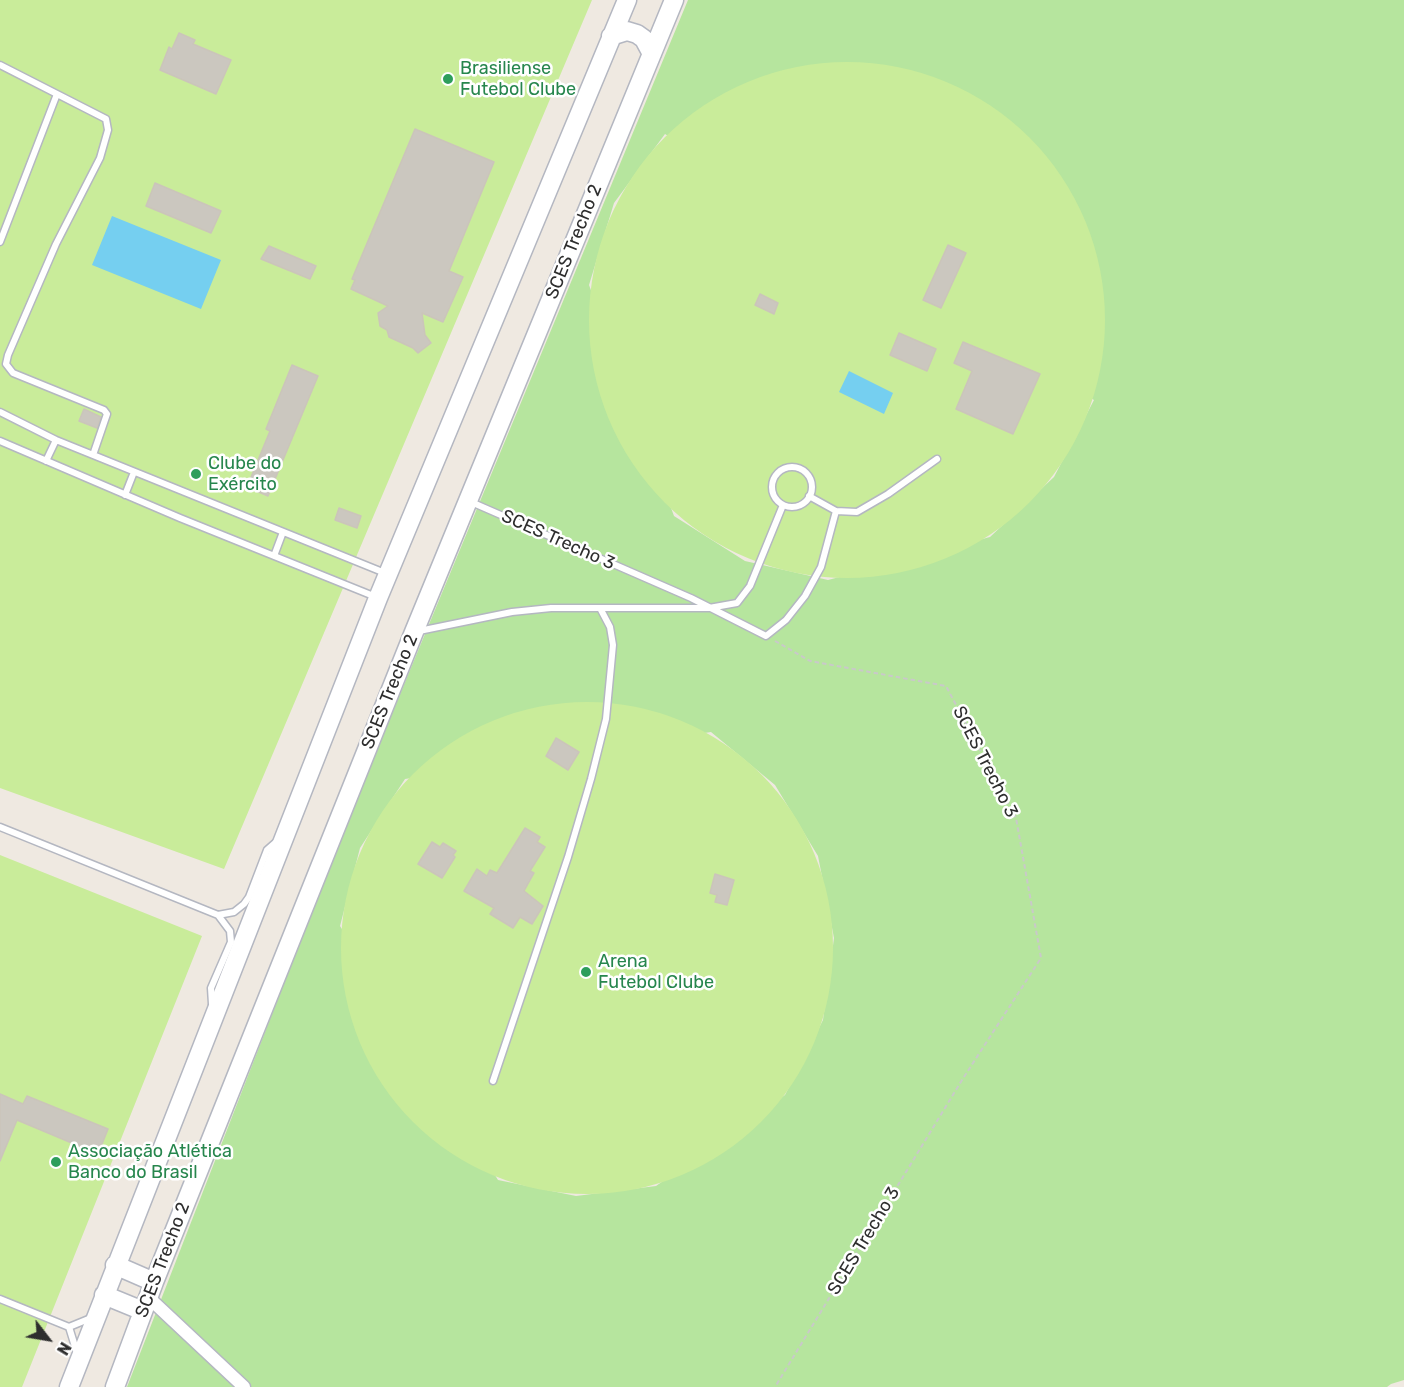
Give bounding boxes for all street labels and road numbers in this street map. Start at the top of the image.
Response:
street label: SCES Trecho 2 [541,182,607,302]
street label: SCES Trecho 3 [498,505,618,575]
street label: SCES Trecho 2 [357,632,423,752]
street label: SCES Trecho 3 [948,703,1022,821]
street label: SCES Trecho 3 [823,1183,905,1299]
street label: SCES Trecho 2 [131,1199,195,1321]

